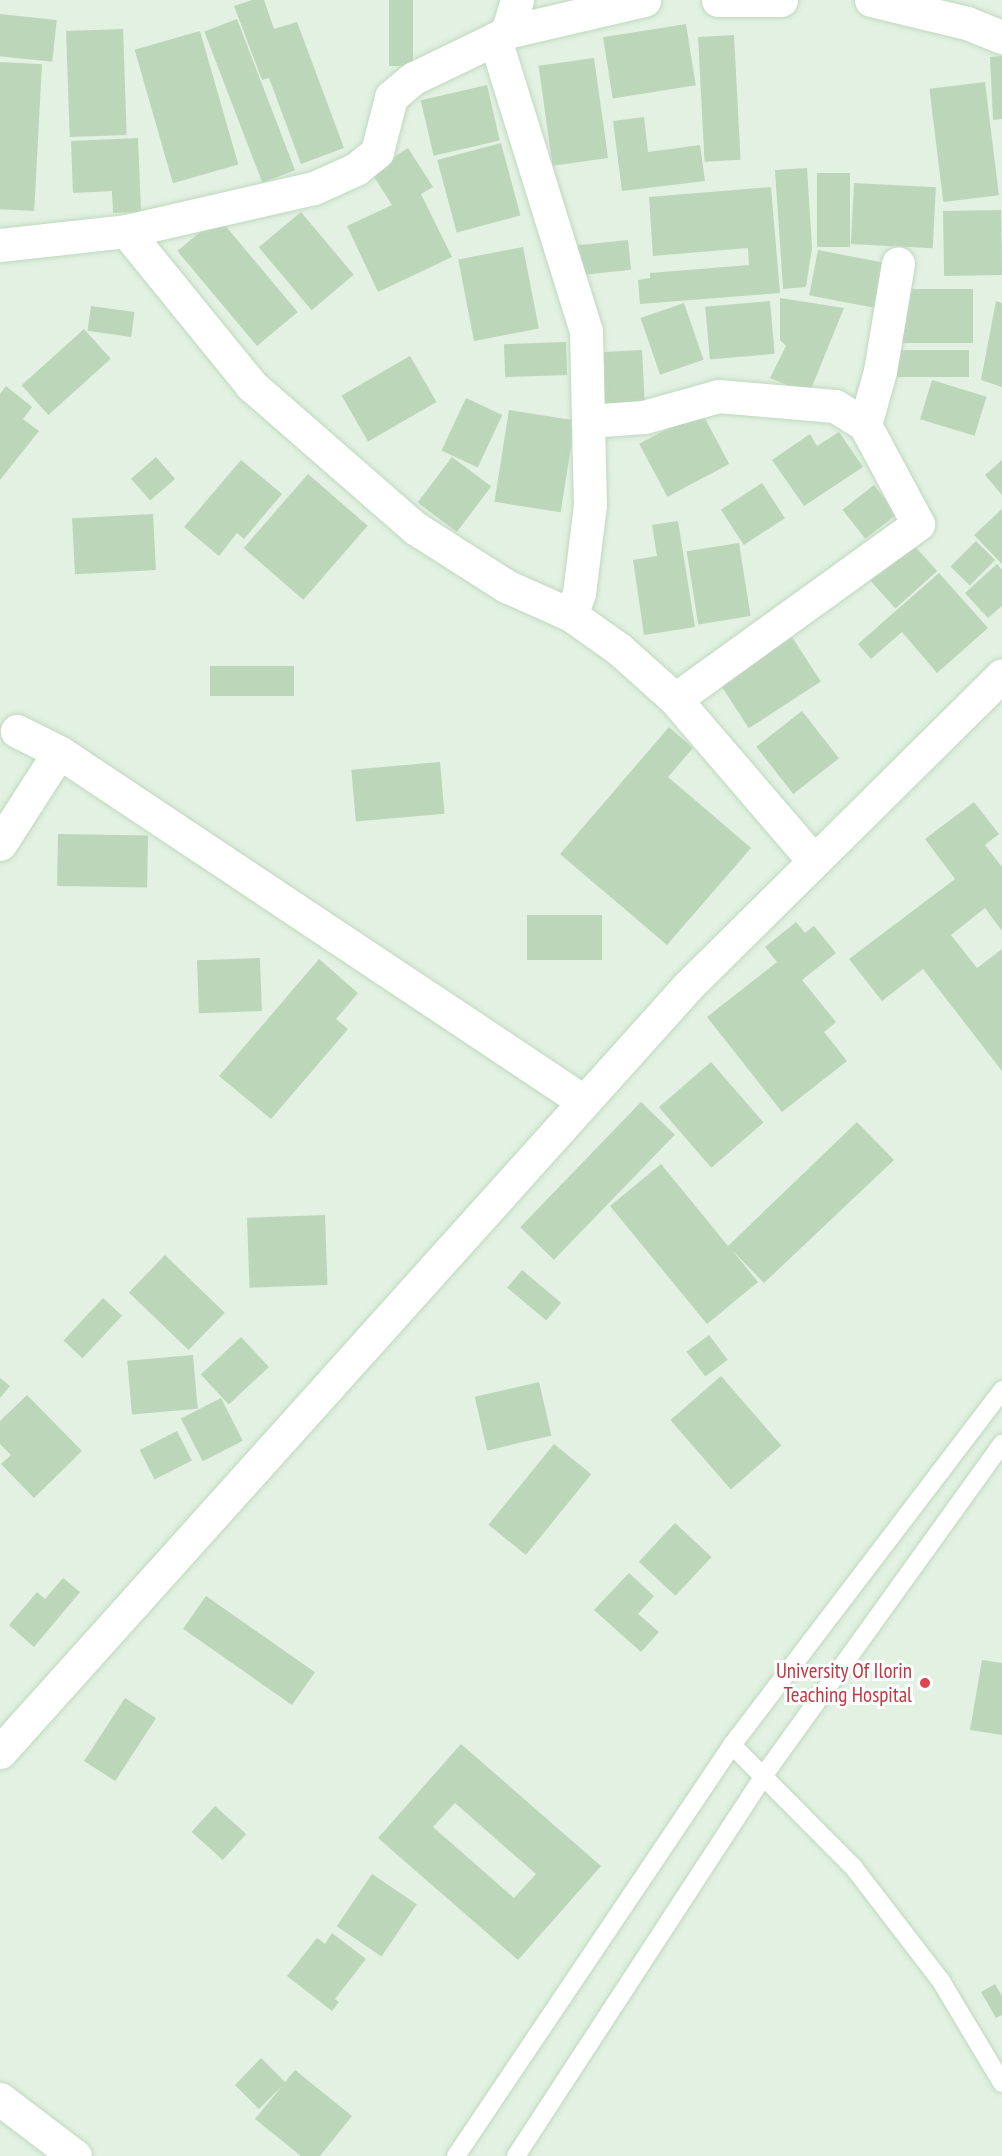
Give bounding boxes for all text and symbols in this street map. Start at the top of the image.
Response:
place label: University Of Ilorin Teaching Hospital [775,1658,912,1708]
marker: University Of Ilorin Teaching Hospital [916,1674,934,1692]

